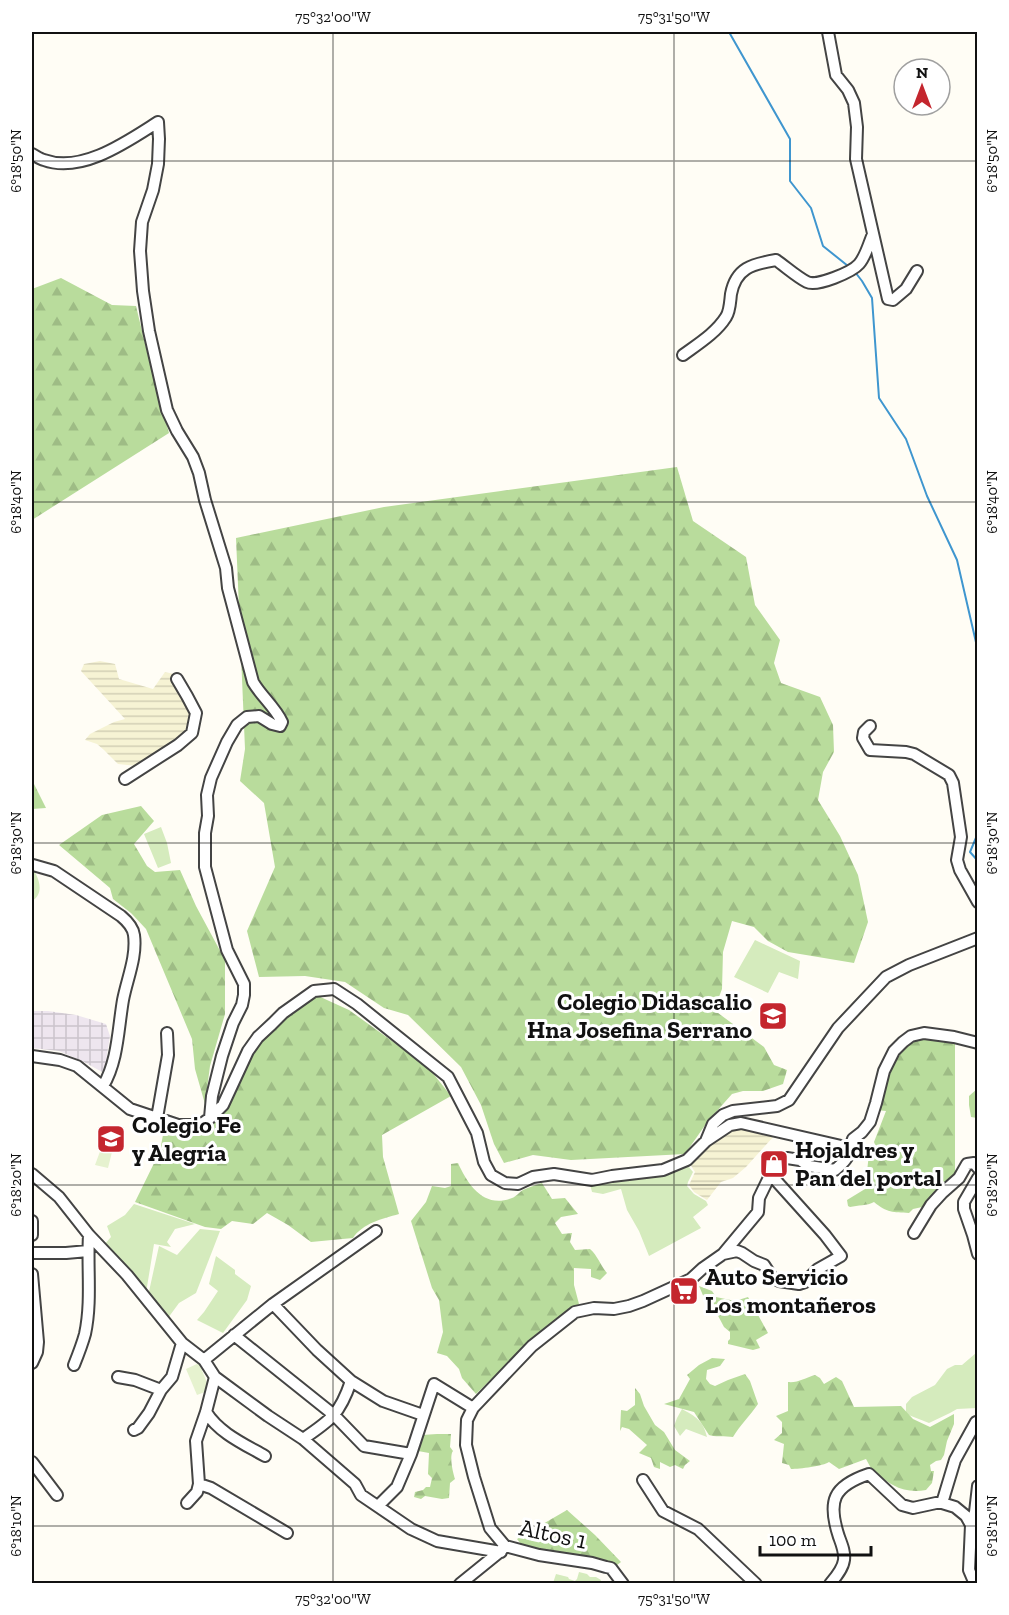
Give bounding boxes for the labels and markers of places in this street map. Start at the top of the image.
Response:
place label: Colegio Didascalio Hna Josefina Serrano [527,987,752,1044]
school or university icon: Colegio Didascalio Hna Josefina Serrano [757,1000,789,1032]
place label: Colegio Fe y Alegría [132,1110,242,1167]
school or university icon: Colegio Fe y Alegría [95,1123,127,1155]
place label: Hojaldres y Pan del portal [795,1135,942,1192]
shop icon: Hojaldres y Pan del portal [758,1148,790,1180]
place label: Auto Servicio Los montañeros [705,1262,876,1319]
supermarket icon: Auto Servicio Los montañeros [668,1275,700,1307]

